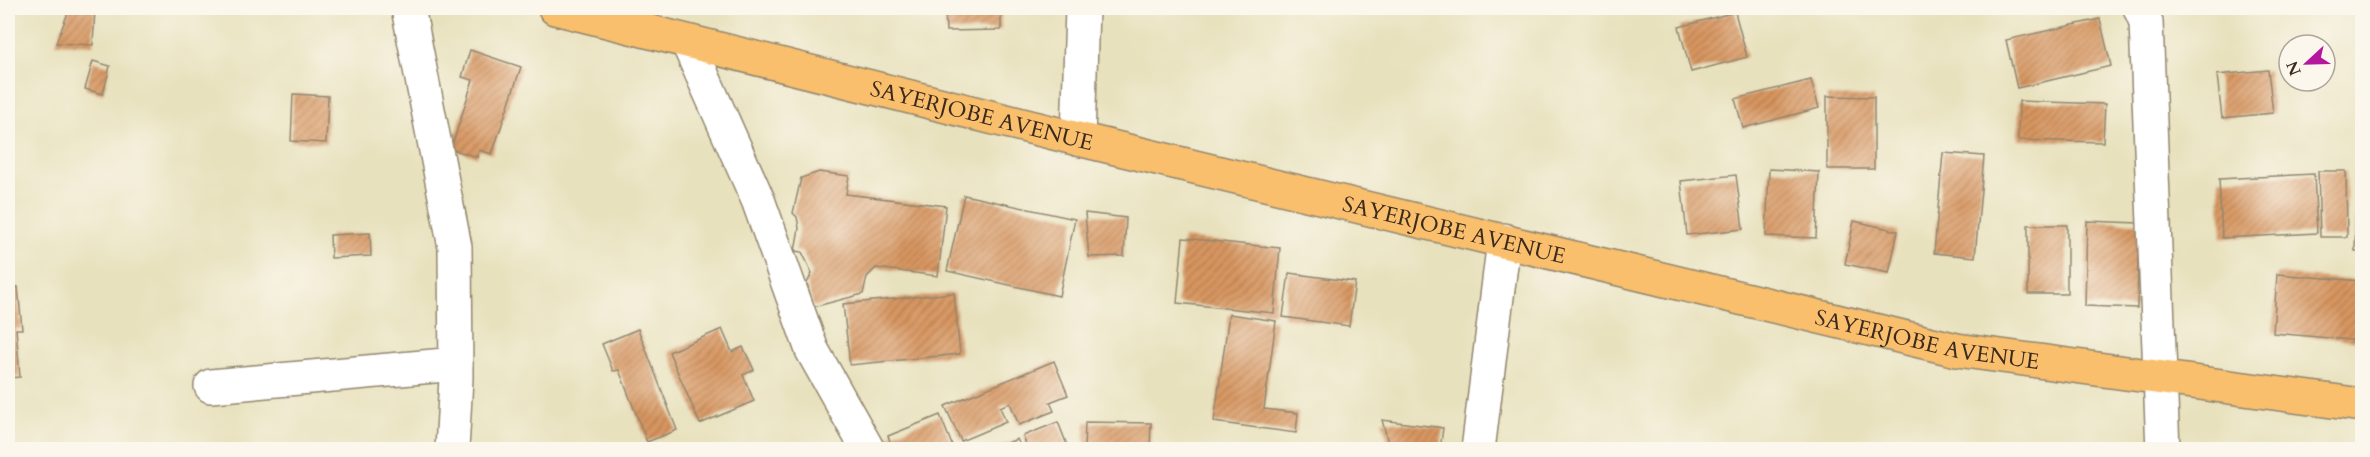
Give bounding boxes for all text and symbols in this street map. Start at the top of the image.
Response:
north arrow [2277,33,2337,93]
text: N [2281,58,2307,79]
street label: SAYERJOBE AVENUE [867,74,1096,158]
street label: SAYERJOBE AVENUE [1339,189,1569,272]
street label: SAYERJOBE AVENUE [1812,302,2041,377]

